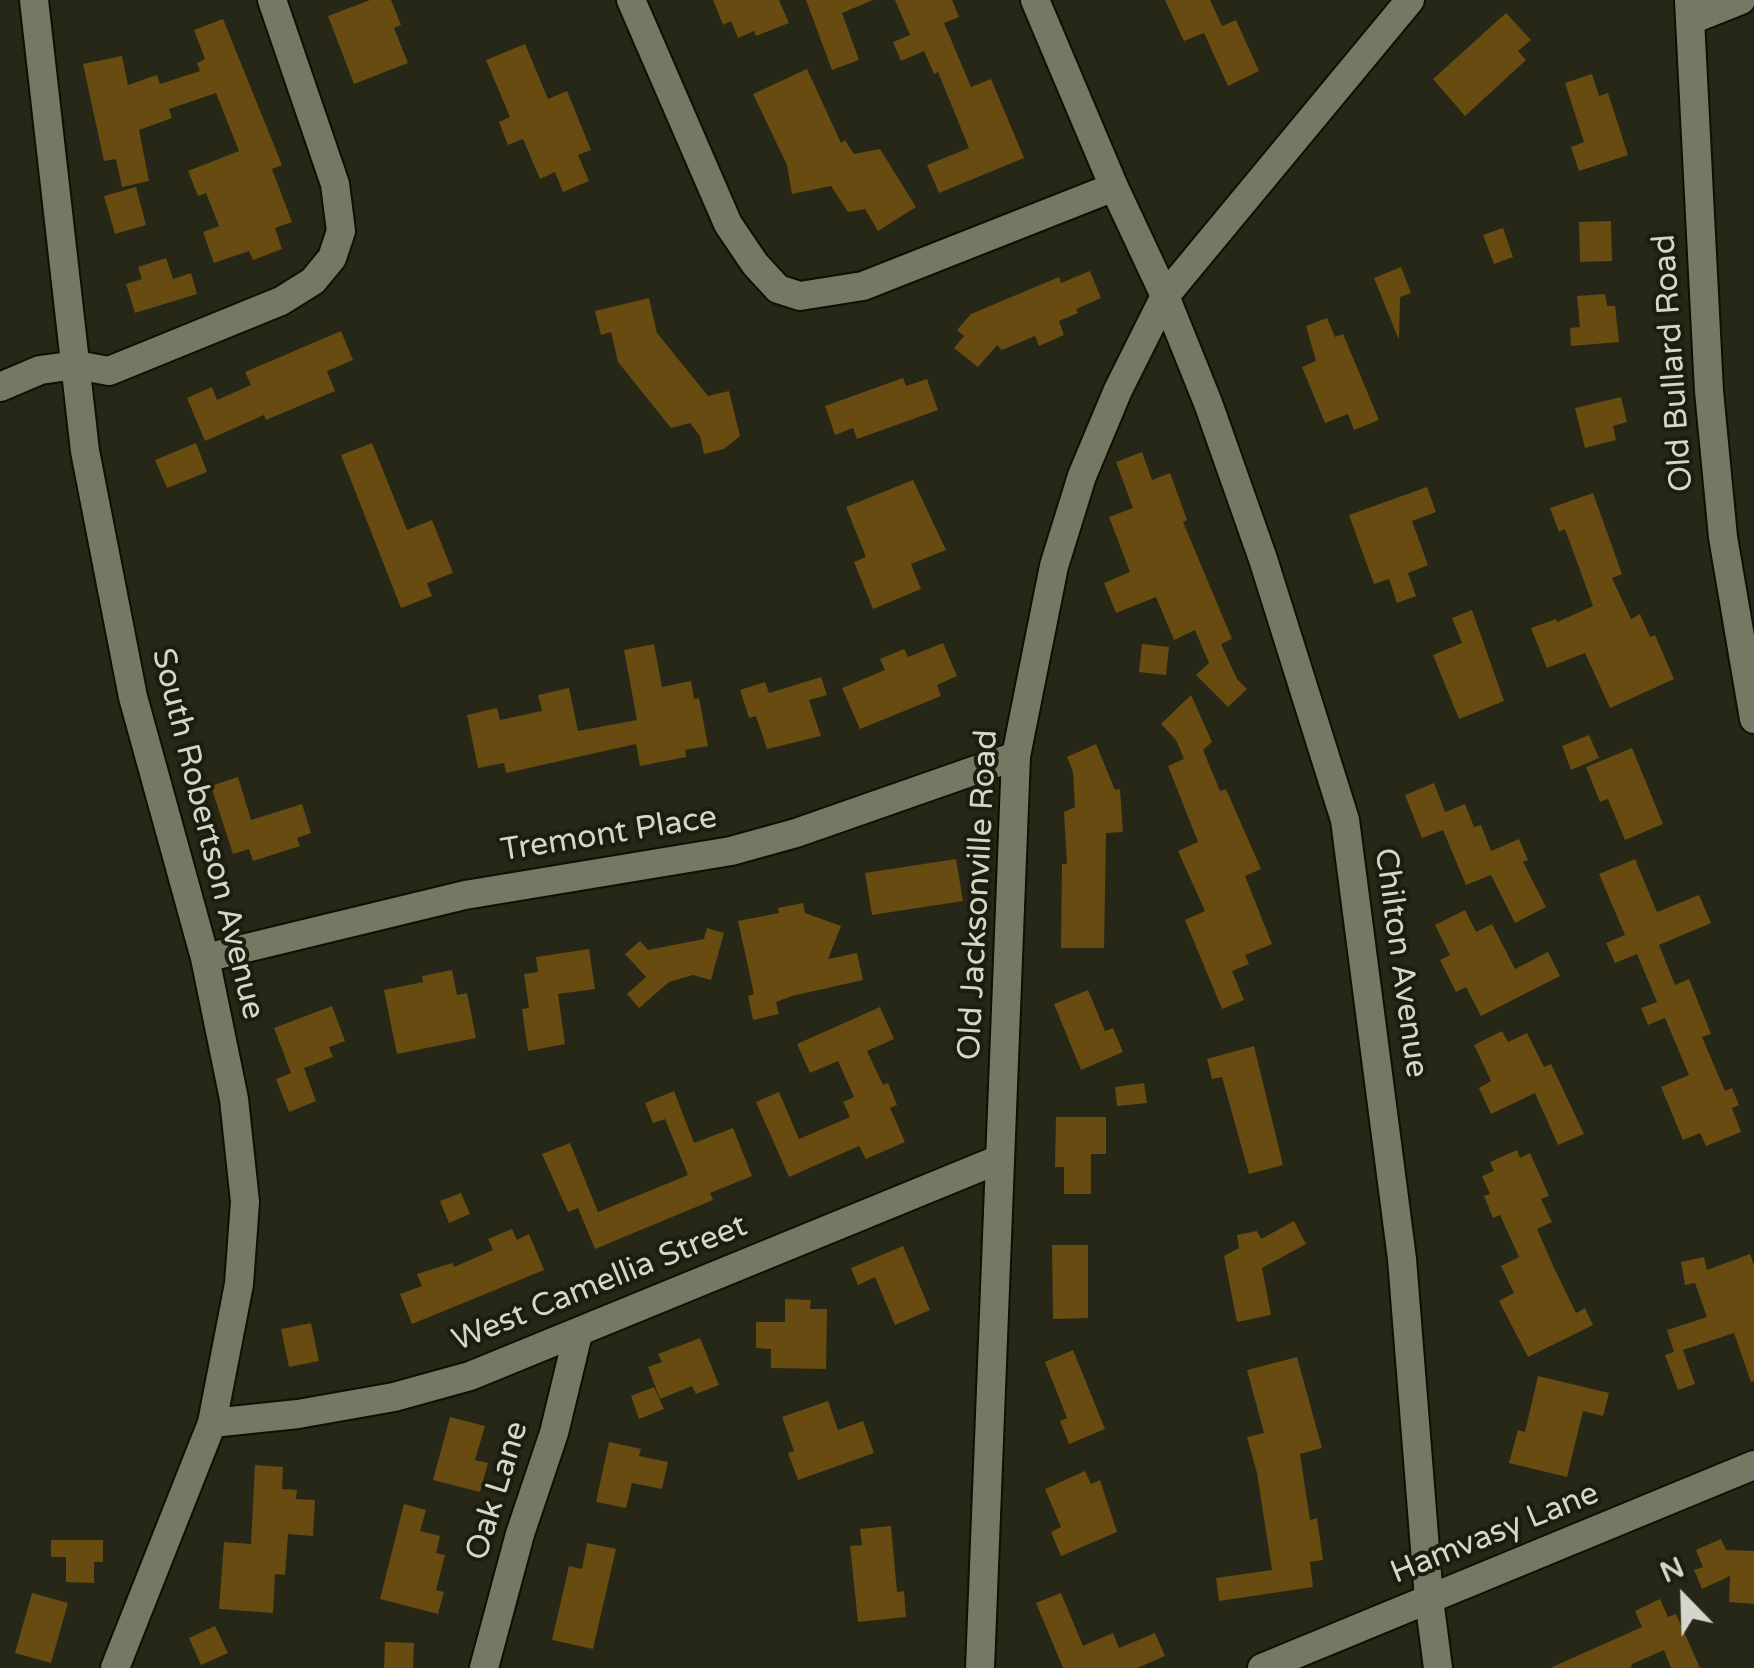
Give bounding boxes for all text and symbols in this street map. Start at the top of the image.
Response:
street label: Old Bullard Road [1646,233,1702,493]
street label: South Robertson Avenue [142,645,272,1023]
street label: Old Jacksonville Road [951,729,1007,1061]
street label: Tremont Place [498,799,720,871]
street label: Chilton Avenue [1365,846,1435,1080]
street label: West Camellia Street [447,1207,753,1361]
street label: Oak Lane [459,1417,537,1565]
street label: Hamvasy Lane [1385,1475,1605,1593]
north arrow [1634,1548,1734,1648]
text: N [1655,1550,1689,1590]

